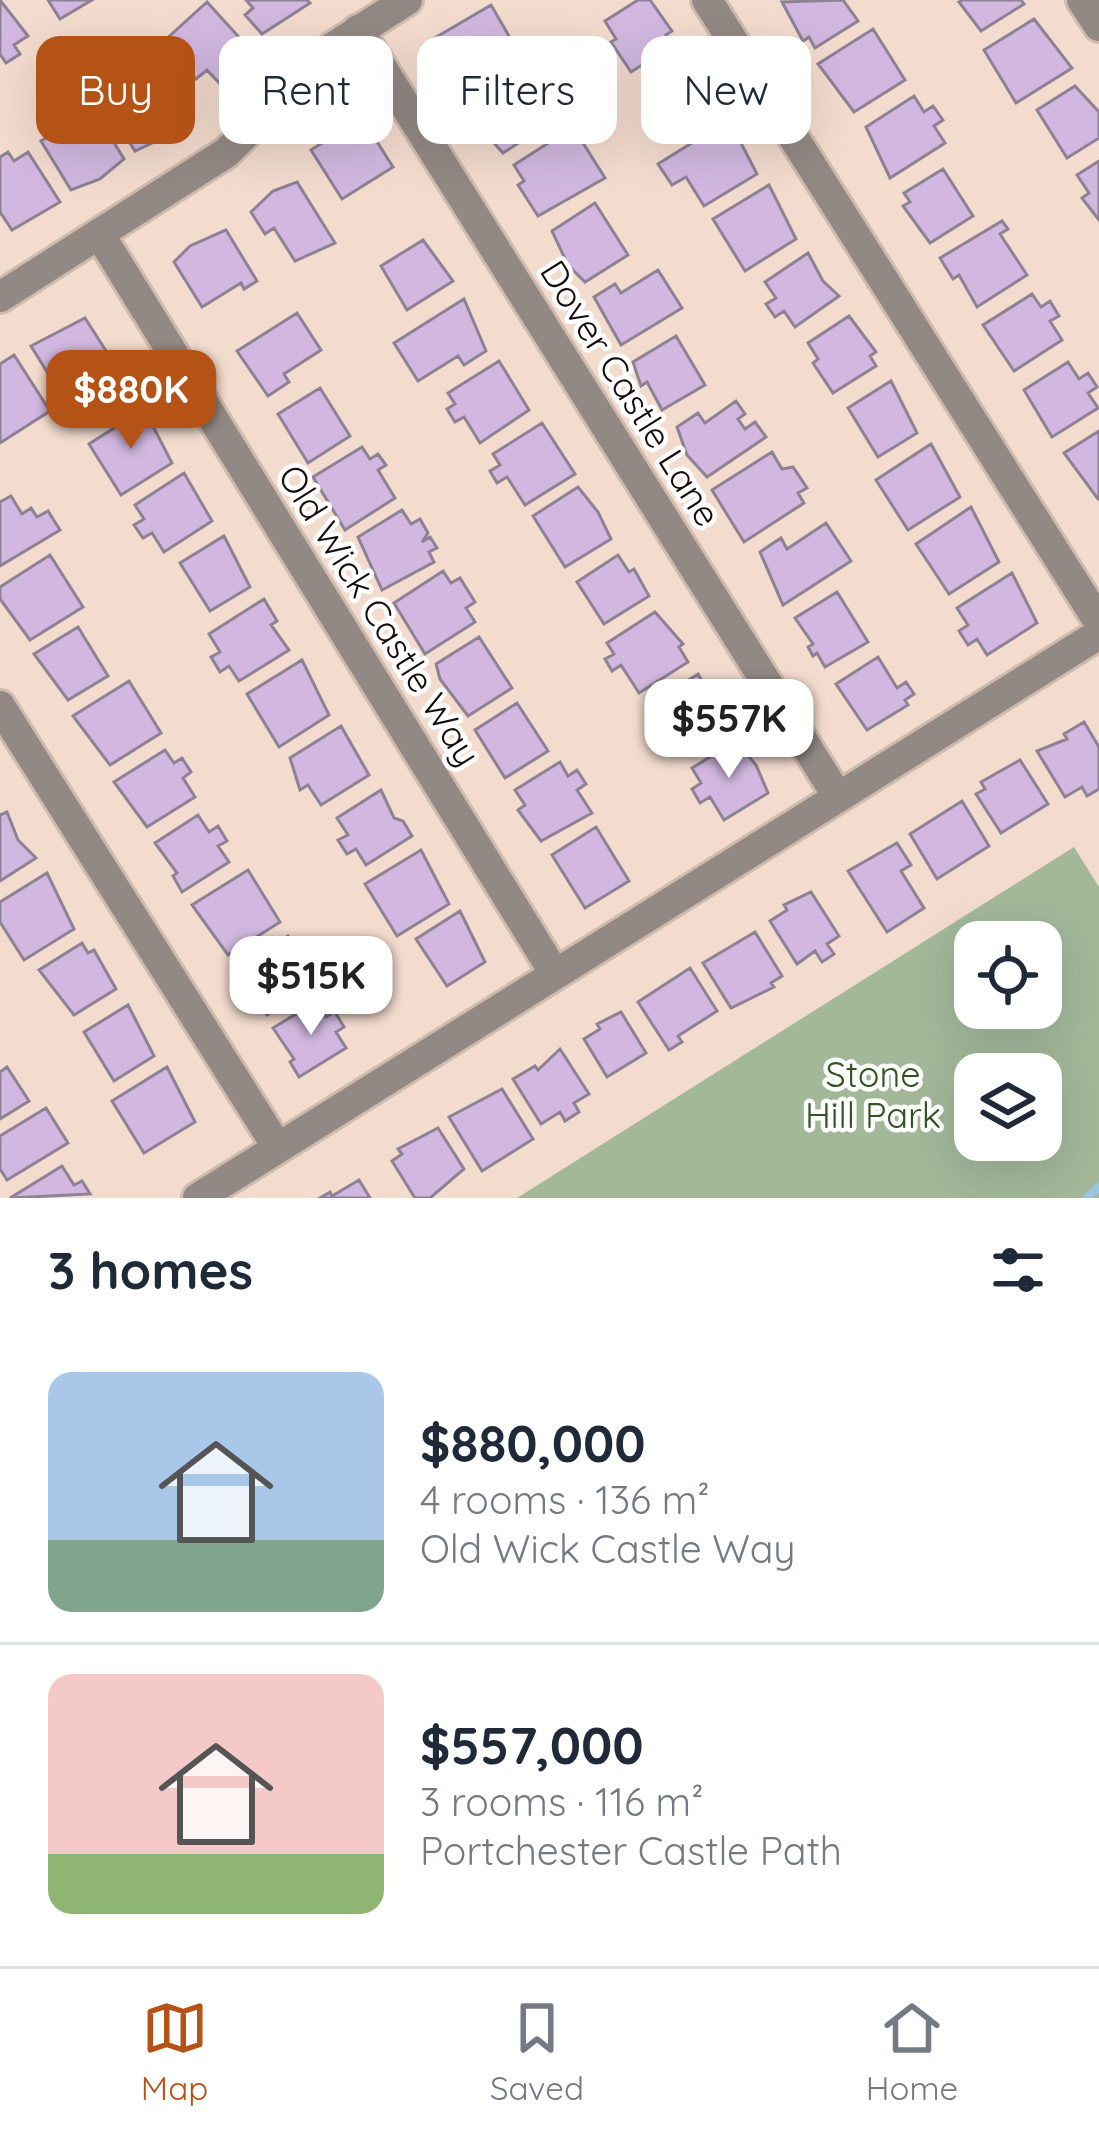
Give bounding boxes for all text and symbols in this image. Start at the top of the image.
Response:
chip: Buy [36,36,195,144]
chip: Rent [219,36,393,144]
chip: Filters [417,36,617,144]
chip: New [641,36,811,144]
street label: Dover Castle Lane [531,252,731,534]
pin: $880K [47,350,215,452]
text: $880K [73,364,189,413]
street label: Old Wick Castle Way [269,456,491,774]
pin: $557K [645,679,813,781]
text: $557K [671,693,787,742]
map controls [954,921,1062,1161]
button: locate [954,921,1062,1029]
pin: $515K [227,936,395,1038]
text: $515K [257,950,365,999]
park label: Stone Hill Park [805,1051,941,1137]
button: layers [954,1053,1062,1161]
icon: filters [985,1237,1051,1303]
text: 3 homes [48,1238,253,1302]
text: $880,000 [420,1411,646,1475]
icon: home [144,1420,288,1564]
text: 4 rooms · 136 m² [420,1475,710,1524]
text: Old Wick Castle Way [420,1524,795,1573]
text: $557,000 [420,1713,644,1777]
icon: home [144,1722,288,1866]
text: 3 rooms · 116 m² [420,1777,704,1826]
text: Portchester Castle Path [420,1826,842,1875]
tab: Map [141,1995,208,2108]
tab: Saved [490,1995,584,2108]
tab: Home [866,1995,958,2108]

